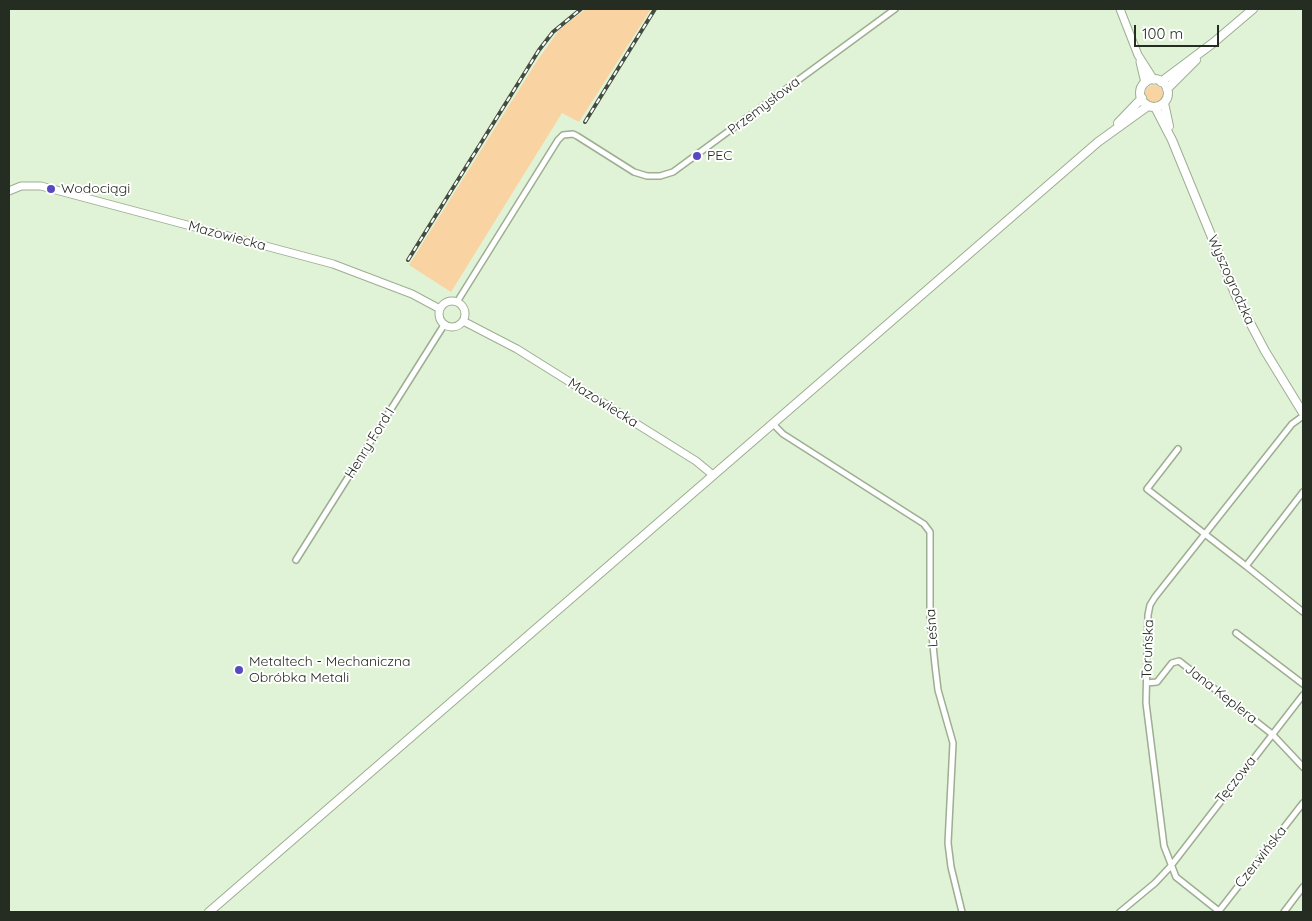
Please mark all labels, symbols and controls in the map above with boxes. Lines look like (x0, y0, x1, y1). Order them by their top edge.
scale bar (1137, 15, 1222, 47)
text: 100 m (1142, 24, 1183, 43)
street label: Przemysłowa (725, 73, 803, 139)
place label: PEC (707, 148, 732, 164)
marker: PEC (691, 150, 703, 162)
place label: Wodociągi (61, 181, 130, 197)
marker: Wodociągi (45, 183, 57, 195)
street label: Mazowiecka (186, 218, 268, 254)
street label: Wyszogrodzka (1204, 233, 1258, 327)
street label: Mazowiecka (565, 375, 641, 431)
street label: Henry Ford I (342, 404, 398, 482)
street label: Leśna (922, 608, 942, 648)
street label: Toruńska (1139, 619, 1157, 679)
place label: Metaltech - Mechaniczna Obróbka Metali (249, 654, 411, 686)
street label: Jana Keplera (1181, 661, 1261, 727)
marker: Metaltech - Mechaniczna Obróbka Metali (233, 664, 245, 676)
street label: Tęczowa (1212, 753, 1260, 807)
street label: Czerwińska (1232, 823, 1290, 891)

